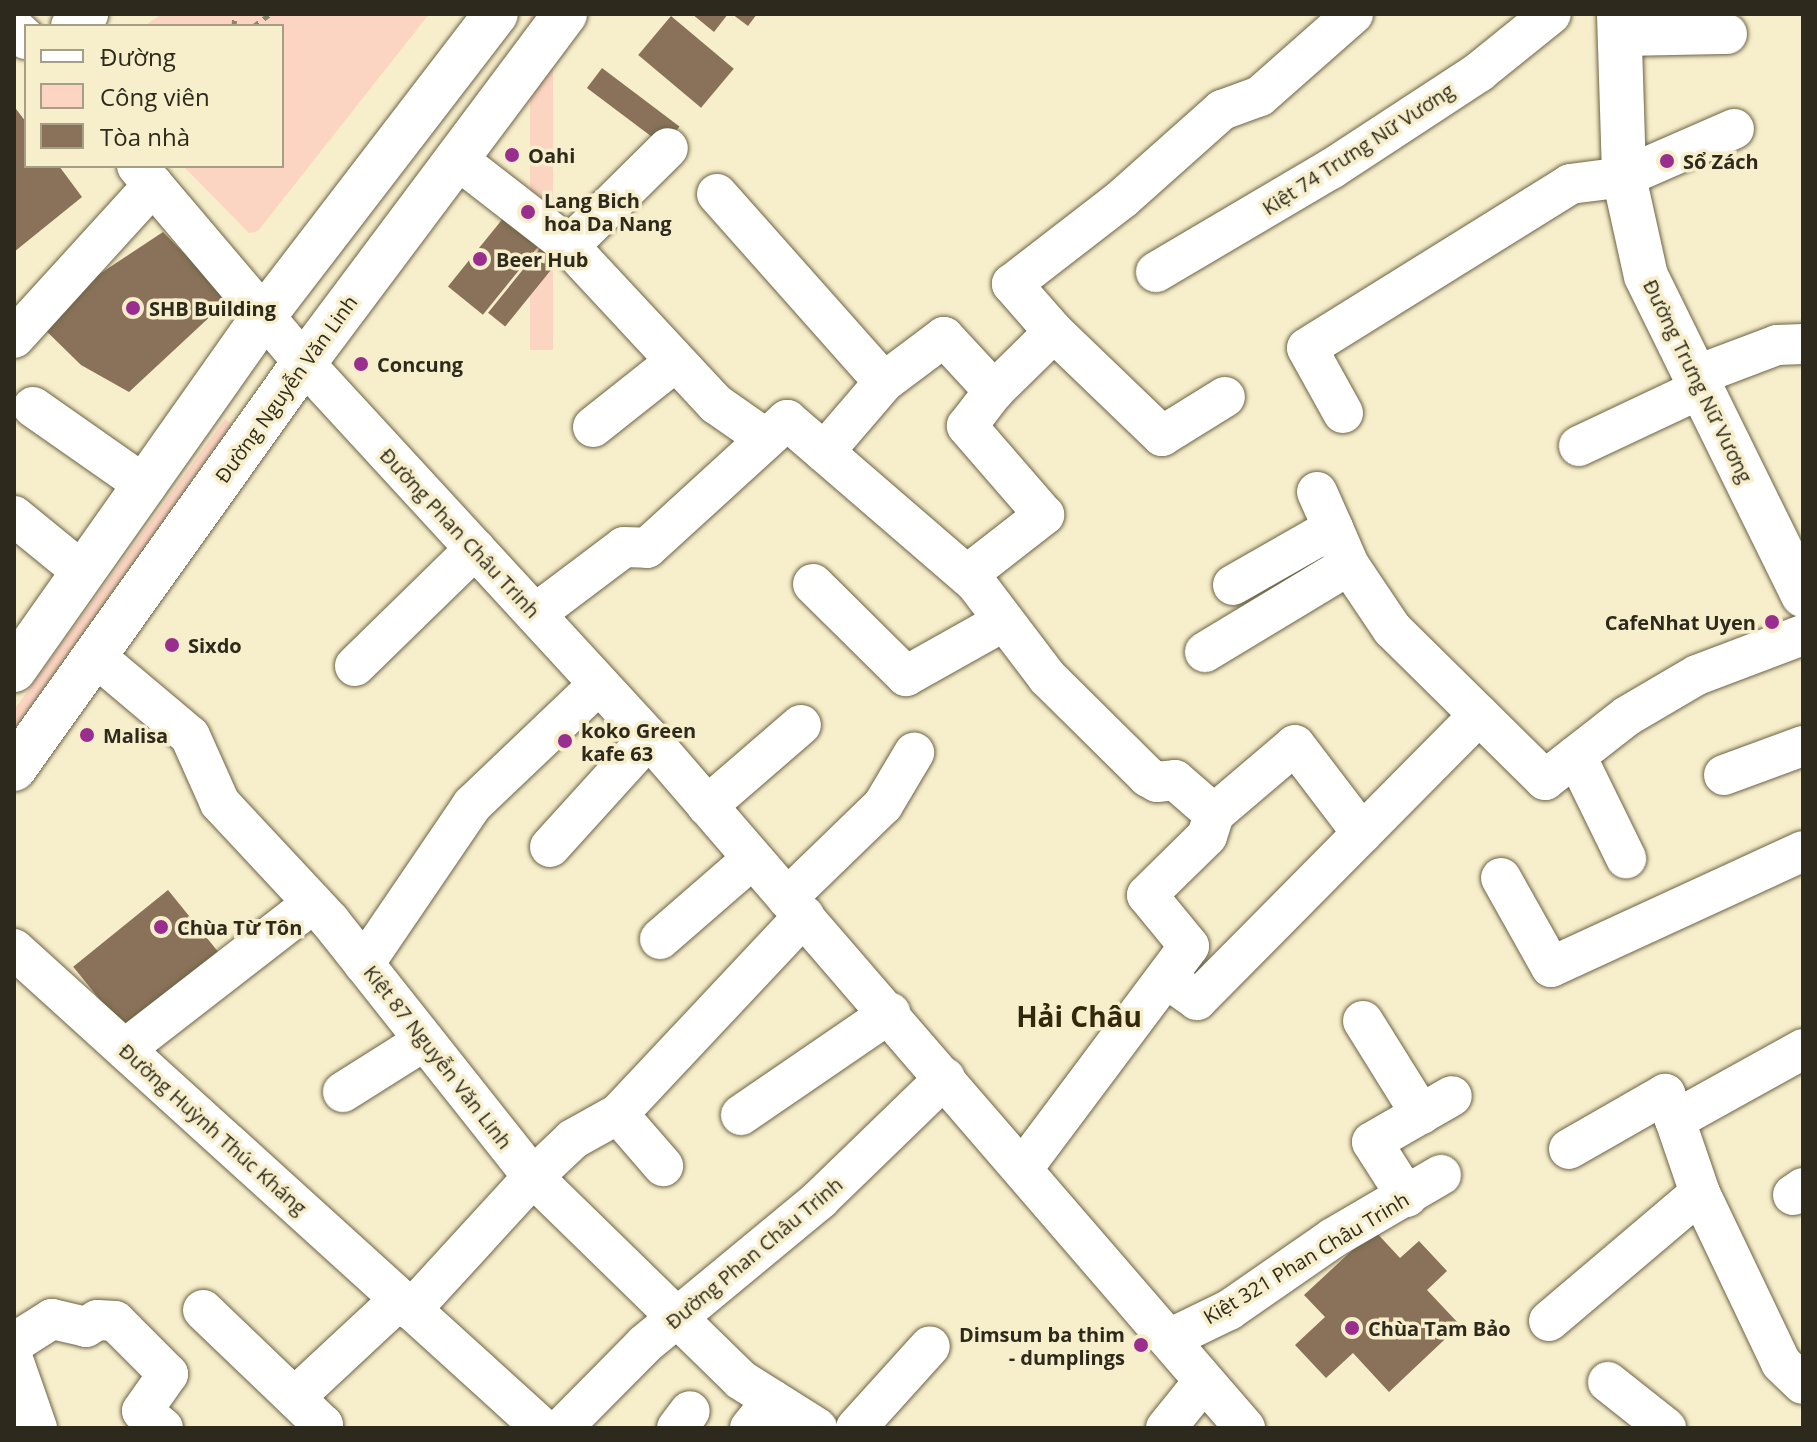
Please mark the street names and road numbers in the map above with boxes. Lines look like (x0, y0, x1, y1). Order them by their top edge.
street label: Kiệt 74 Trưng Nữ Vương (1258, 78, 1458, 220)
street label: Đường Trưng Nữ Vương (1638, 275, 1758, 487)
street label: Đường Nguyễn Văn Linh (210, 291, 362, 487)
street label: Đường Phan Châu Trinh (375, 443, 545, 623)
street label: Kiệt 87 Nguyễn Văn Linh (359, 960, 517, 1154)
street label: Đường Huỳnh Thúc Kháng (114, 1038, 312, 1220)
street label: Đường Phan Châu Trinh (661, 1172, 847, 1334)
street label: Kiệt 321 Phan Châu Trinh (1199, 1187, 1413, 1329)

